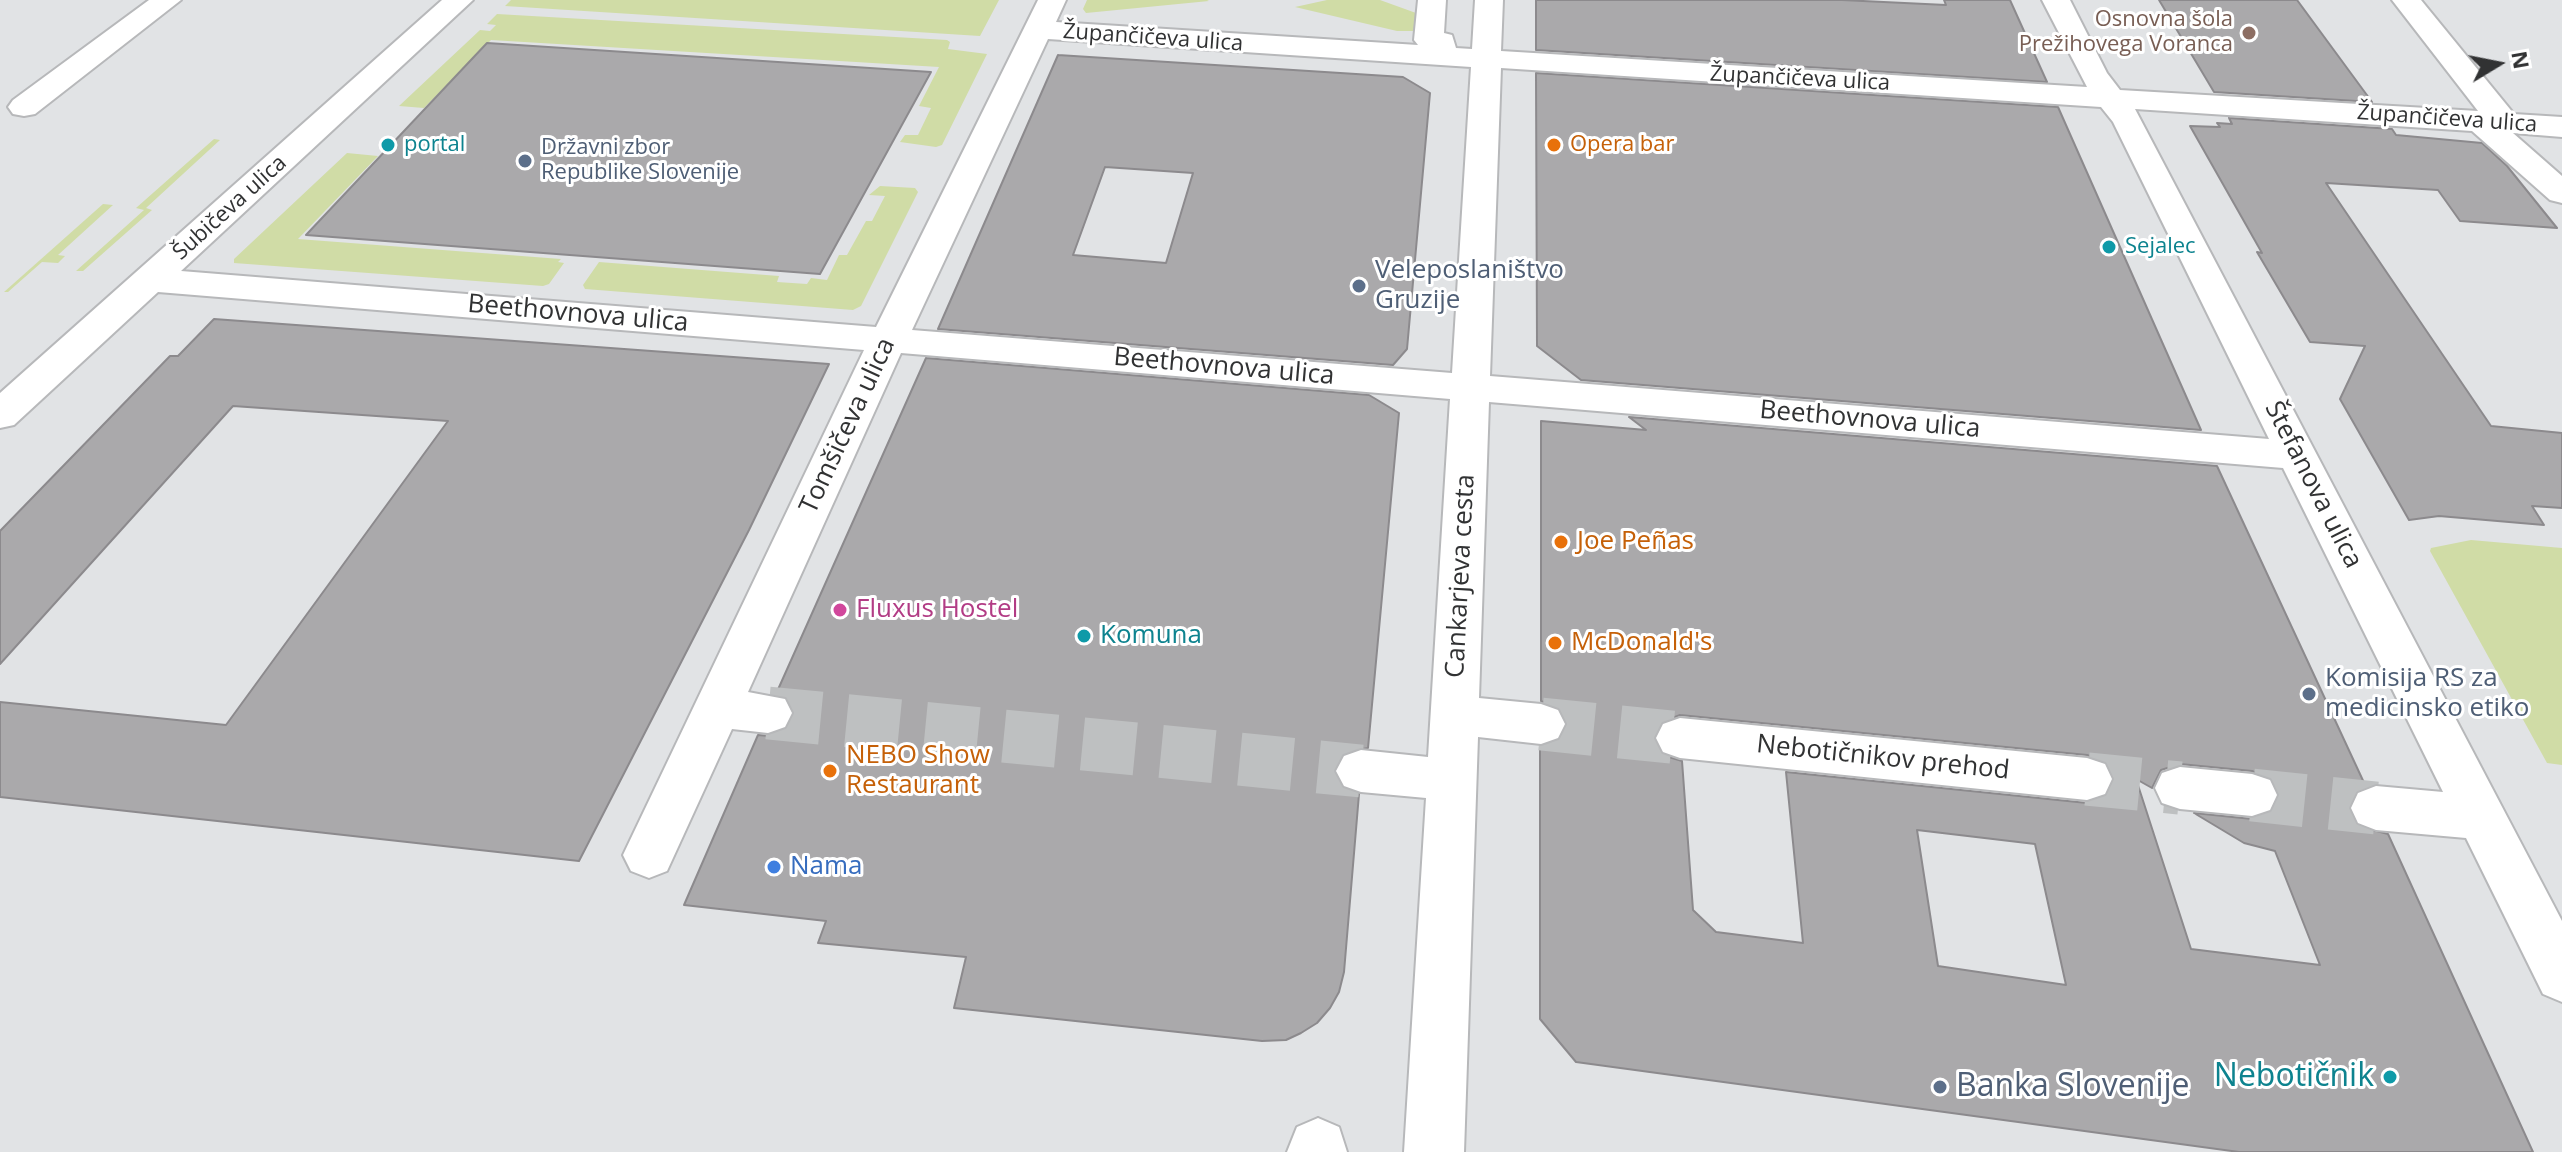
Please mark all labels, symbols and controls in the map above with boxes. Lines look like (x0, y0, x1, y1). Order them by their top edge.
place label: Osnovna šola Prežihovega Voranca (2019, 7, 2233, 58)
street label: Župančičeva ulica (1062, 19, 1244, 57)
marker: Osnovna šola Prežihovega Voranca (2240, 24, 2258, 42)
north arrow (2458, 24, 2538, 104)
text: N (2505, 48, 2538, 71)
street label: Župančičeva ulica (1709, 61, 1891, 97)
street label: Župančičeva ulica (2356, 100, 2538, 138)
place label: portal (404, 132, 465, 158)
place label: Opera bar (1570, 132, 1675, 158)
place label: Državni zbor Republike Slovenije (541, 135, 739, 186)
marker: portal (379, 136, 397, 154)
marker: Opera bar (1545, 136, 1563, 154)
street label: Šubičeva ulica (168, 150, 292, 266)
marker: Državni zbor Republike Slovenije (516, 152, 534, 170)
place label: Sejalec (2125, 234, 2196, 260)
marker: Sejalec (2100, 238, 2118, 256)
place label: Veleposlaništvo Gruzije (1375, 255, 1564, 316)
marker: Veleposlaništvo Gruzije (1350, 277, 1368, 295)
street label: Beethovnova ulica (466, 289, 690, 339)
street label: Tomšičeva ulica (794, 333, 902, 519)
street label: Beethovnova ulica (1112, 342, 1336, 392)
street label: Beethovnova ulica (1758, 395, 1982, 445)
street label: Štefanova ulica (2258, 396, 2368, 574)
street label: Cankarjeva cesta (1440, 473, 1482, 679)
place label: Joe Peñas (1577, 526, 1694, 558)
marker: Joe Peñas (1552, 533, 1570, 551)
place label: Fluxus Hostel (856, 594, 1018, 626)
marker: Fluxus Hostel (831, 601, 849, 619)
place label: Komuna (1100, 620, 1202, 652)
marker: Komuna (1075, 627, 1093, 645)
place label: McDonald's (1571, 627, 1712, 659)
marker: McDonald's (1546, 634, 1564, 652)
place label: Komisija RS za medicinsko etiko (2325, 663, 2529, 724)
marker: Komisija RS za medicinsko etiko (2300, 685, 2318, 703)
street label: Nebotičnikov prehod (1755, 729, 2011, 787)
place label: NEBO Show Restaurant (846, 740, 990, 802)
marker: NEBO Show Restaurant (821, 762, 839, 780)
place label: Nama (790, 851, 863, 883)
marker: Nama (765, 858, 783, 876)
place label: Nebotičnik (2214, 1058, 2374, 1096)
place label: Banka Slovenije (1956, 1068, 2190, 1106)
marker: Nebotičnik (2381, 1068, 2399, 1086)
marker: Banka Slovenije (1931, 1078, 1949, 1096)

